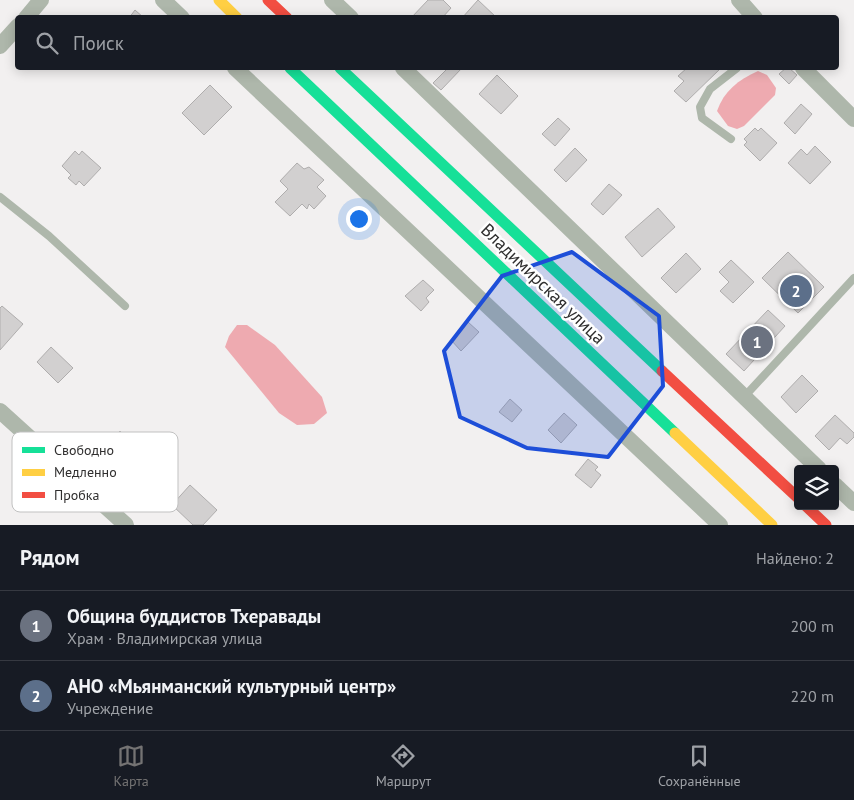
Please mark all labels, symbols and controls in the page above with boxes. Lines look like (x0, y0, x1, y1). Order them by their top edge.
search box (15, 15, 839, 70)
icon: search (33, 29, 61, 57)
text: Поиск (73, 31, 124, 55)
your location (346, 206, 372, 232)
street label: Владимирская улица (476, 218, 610, 349)
pin: 2 (780, 272, 812, 310)
pin: 1 (741, 323, 773, 361)
legend (12, 432, 178, 512)
text: Свободно (54, 441, 114, 459)
text: Медленно (54, 463, 117, 481)
map controls (794, 465, 839, 510)
button: layers (794, 465, 839, 510)
text: Пробка (54, 486, 99, 504)
text: Рядом (20, 544, 79, 571)
text: Найдено: 2 (756, 548, 834, 568)
text: Община буддистов Тхеравады (67, 604, 321, 628)
text: 1 (31, 616, 41, 636)
text: 200 m (791, 616, 834, 636)
text: Храм · Владимирская улица (67, 628, 262, 648)
text: АНО «Мьянманский культурный центр» (67, 674, 396, 698)
text: 2 (31, 686, 41, 706)
text: 220 m (791, 686, 834, 706)
text: Учреждение (67, 698, 153, 718)
tab: Карта (113, 742, 149, 790)
tab: Маршрут (376, 742, 431, 790)
tab: Сохранённые (658, 742, 741, 790)

